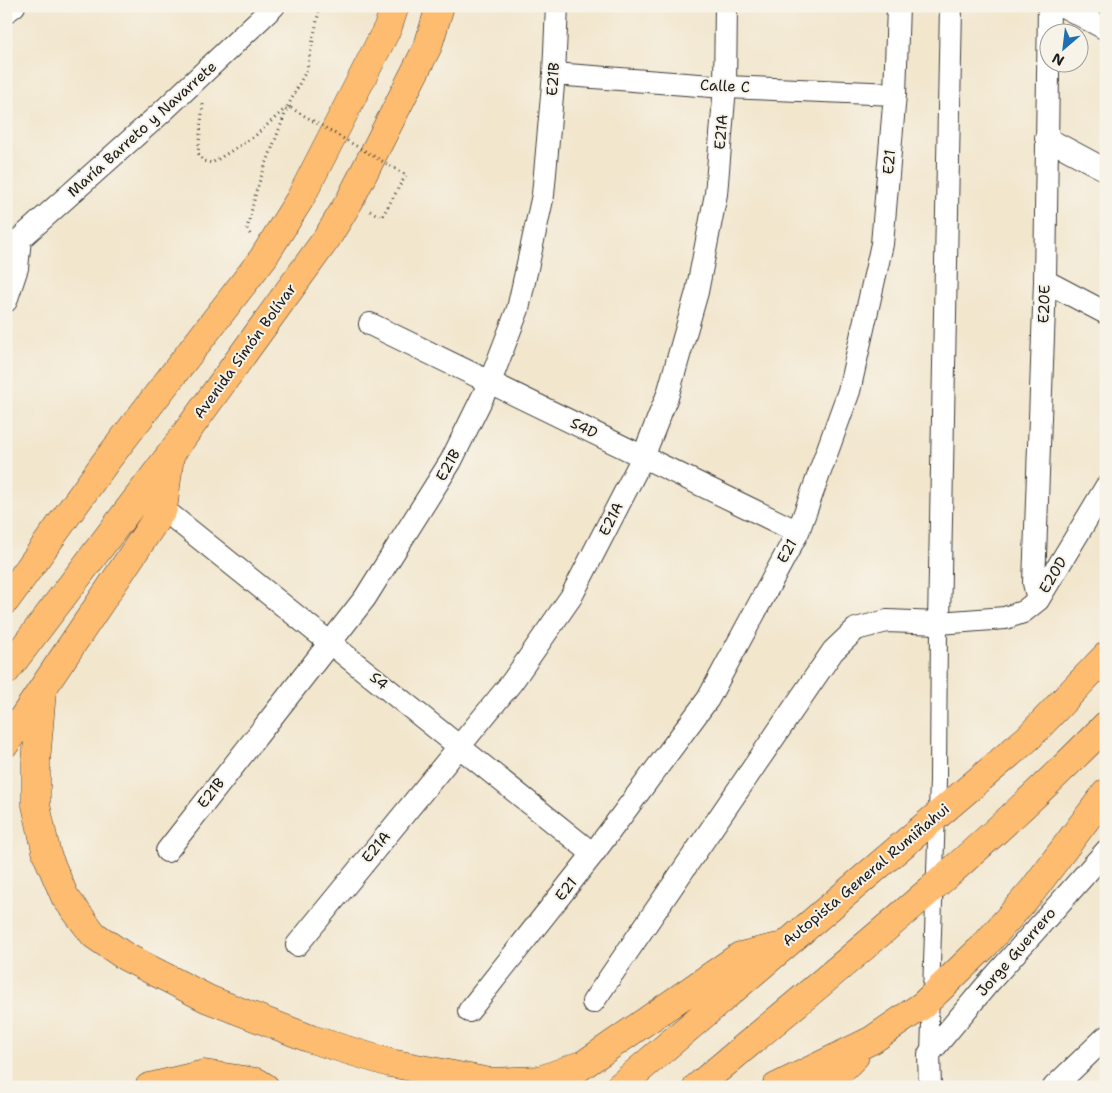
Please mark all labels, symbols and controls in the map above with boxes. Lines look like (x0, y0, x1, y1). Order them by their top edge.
north arrow (1040, 22, 1090, 72)
text: N (1049, 49, 1067, 70)
street label: María Barreto y Navarrete (63, 57, 221, 201)
street label: E21B (542, 61, 564, 96)
street label: Calle C (700, 75, 750, 97)
street label: E21A (709, 113, 733, 150)
street label: E21 (878, 149, 900, 175)
street label: Avenida Simón Bolívar (189, 279, 301, 423)
street label: E20E (1033, 284, 1055, 324)
street label: S4D (567, 413, 601, 443)
street label: E21B (431, 445, 465, 485)
street label: E21A (594, 499, 628, 539)
street label: E21 (772, 535, 802, 567)
street label: E20D (1034, 553, 1072, 597)
street label: S4 (366, 667, 392, 695)
street label: E21B (193, 773, 229, 812)
street label: Autopista General Rumiñahui (778, 799, 954, 951)
street label: E21A (357, 827, 395, 867)
street label: E21 (550, 873, 582, 905)
street label: Jorge Guerrero (972, 903, 1060, 1001)

